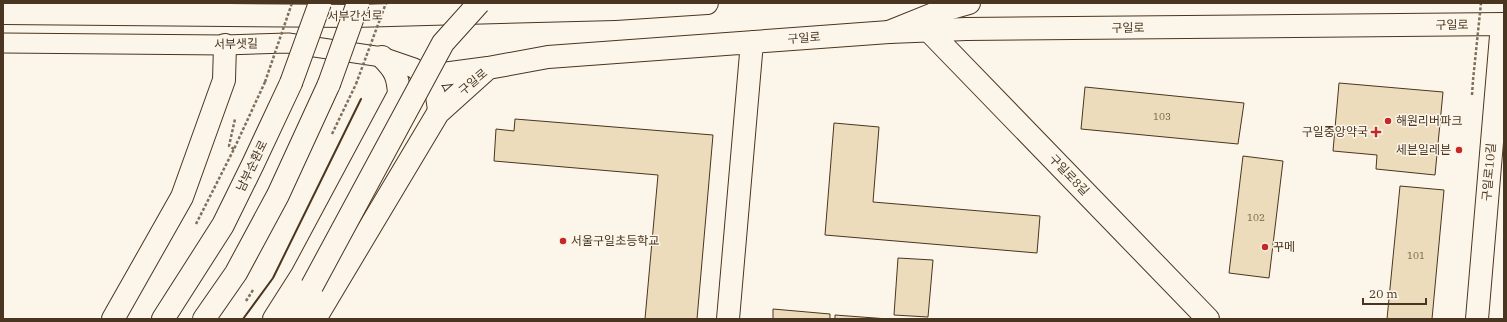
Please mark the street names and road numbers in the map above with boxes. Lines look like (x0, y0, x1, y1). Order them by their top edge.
street label: 서부간선로 (327, 8, 383, 23)
street label: 구일로 (1435, 17, 1469, 32)
street label: 구일로 (1111, 20, 1145, 35)
street label: 구일로 (787, 29, 821, 46)
street label: 서부샛길 (214, 36, 258, 51)
street label: 구일로 (455, 65, 490, 98)
street label: 남부순환로 (233, 138, 270, 194)
street label: 구일로10길 (1478, 142, 1499, 202)
street label: 구일로8길 (1046, 151, 1093, 198)

